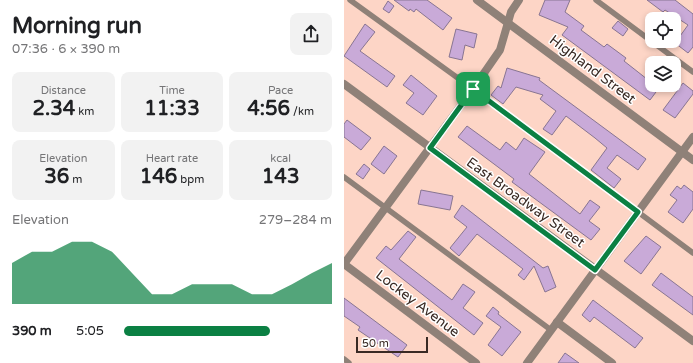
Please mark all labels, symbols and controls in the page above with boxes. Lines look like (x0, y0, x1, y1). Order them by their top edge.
map controls (645, 12, 681, 92)
button: locate (645, 12, 681, 48)
text: Morning run (12, 13, 142, 39)
button: share (290, 13, 332, 55)
street label: Highland Street (546, 31, 640, 108)
text: 07:36 · 6 × 390 m (12, 41, 120, 57)
button: layers (645, 56, 681, 92)
pin (456, 72, 490, 106)
icon: arrive (462, 78, 484, 100)
text: Distance (41, 84, 86, 97)
text: Time (159, 84, 185, 97)
text: Pace (268, 84, 293, 97)
text: 2.34 (32, 97, 75, 121)
text: 11:33 (144, 97, 200, 121)
text: 4:56 (247, 97, 290, 121)
text: km (75, 105, 94, 118)
text: /km (290, 105, 314, 118)
text: Elevation (39, 152, 87, 165)
text: Heart rate (146, 152, 198, 165)
text: kcal (270, 152, 291, 165)
street label: East Broadway Street (463, 154, 589, 251)
text: 36 (44, 165, 69, 189)
text: 146 (140, 165, 177, 189)
text: 143 (262, 165, 300, 189)
text: m (69, 173, 82, 186)
text: bpm (177, 173, 204, 186)
text: Elevation (12, 212, 69, 228)
text: 279–284 m (259, 212, 332, 228)
street label: Lockey Avenue (372, 266, 463, 341)
text: 390 m (12, 323, 52, 339)
text: 5:05 (76, 323, 104, 339)
scale bar (356, 335, 428, 354)
text: 50 m (362, 337, 389, 350)

